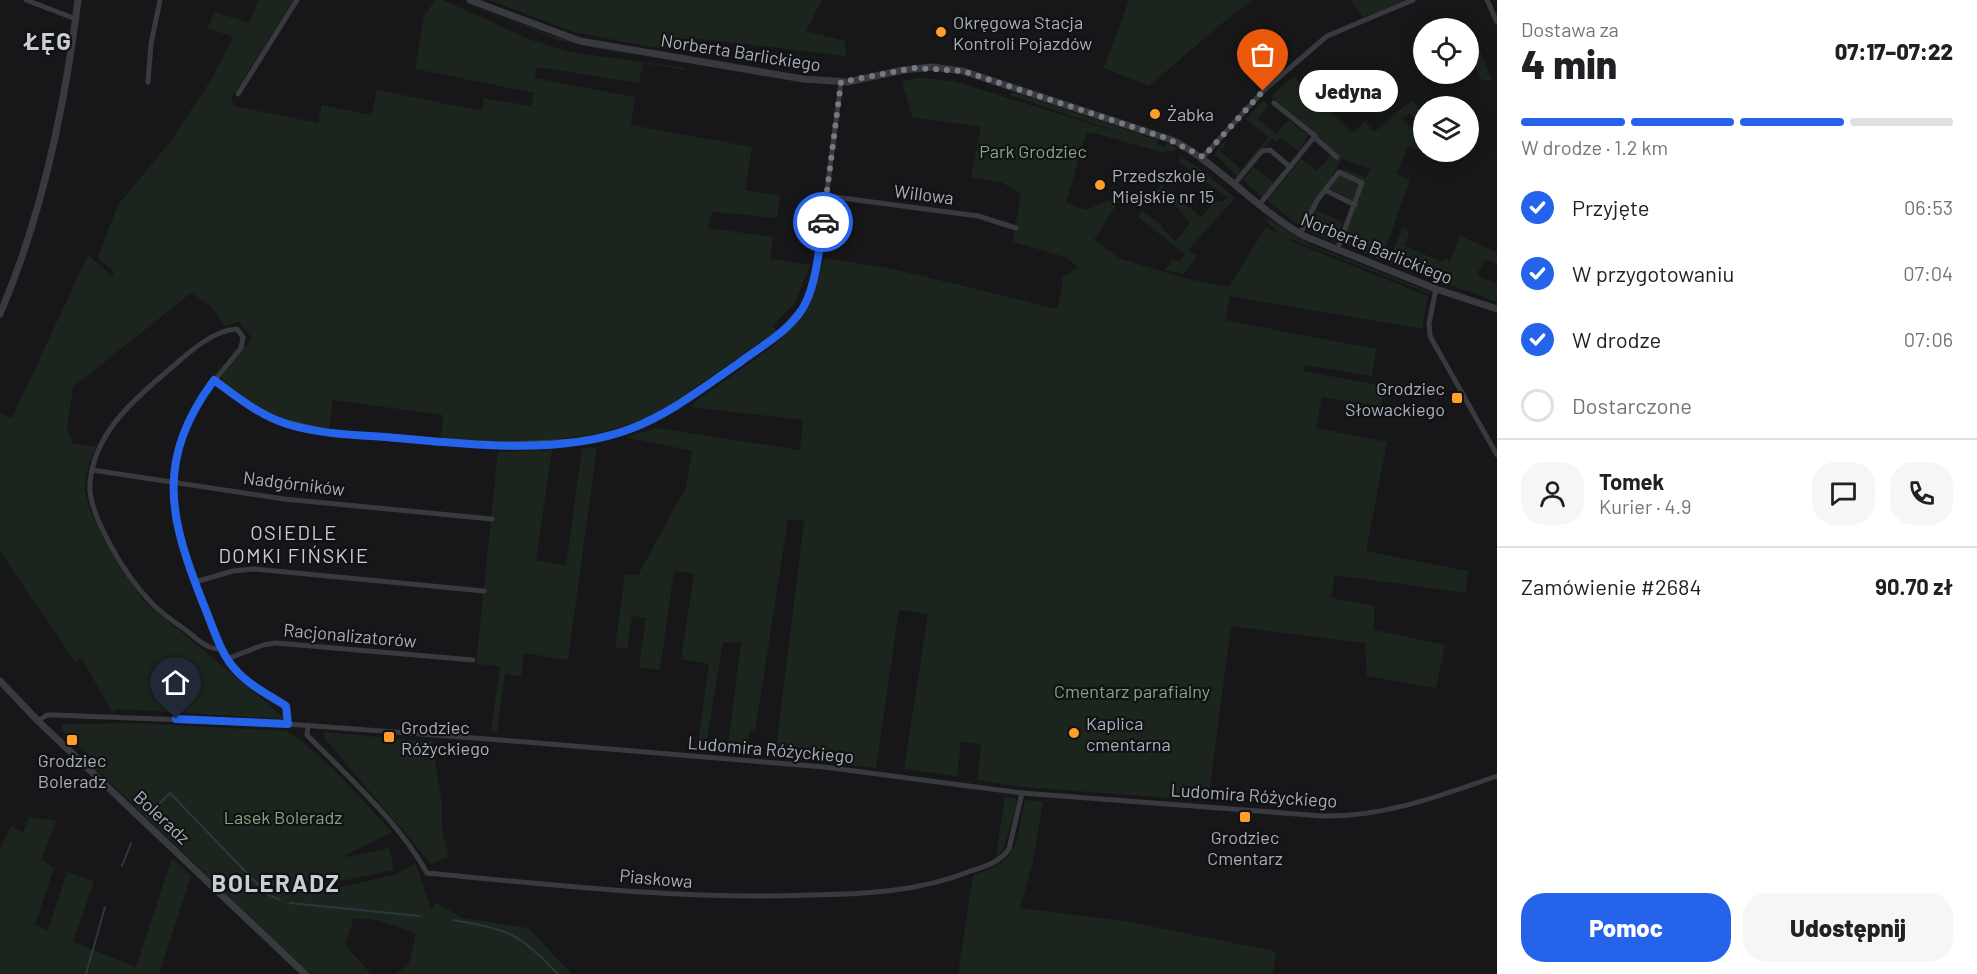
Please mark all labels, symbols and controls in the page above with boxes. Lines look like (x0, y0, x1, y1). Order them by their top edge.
place label: Okręgowa Stacja Kontroli Pojazdów (953, 11, 1092, 54)
text: Dostawa za (1521, 17, 1619, 41)
map controls (1413, 18, 1479, 162)
button: locate (1413, 18, 1479, 84)
marker: Okręgowa Stacja Kontroli Pojazdów (934, 25, 948, 39)
district label: ŁĘG (23, 26, 72, 55)
street label: Norberta Barlickiego (659, 28, 823, 76)
pin (1237, 29, 1288, 91)
icon: bag (1246, 38, 1279, 71)
text: 07:17–07:22 (1835, 38, 1953, 64)
text: 4 min (1521, 40, 1617, 87)
callout: Jedyna (1299, 70, 1398, 112)
text: Jedyna (1315, 79, 1382, 103)
button: layers (1413, 96, 1479, 162)
place label: Żabka (1167, 103, 1214, 125)
marker: Żabka (1148, 107, 1162, 121)
text: W drodze · 1.2 km (1521, 135, 1668, 159)
park label: Park Grodziec (979, 140, 1087, 162)
place label: Przedszkole Miejskie nr 15 (1112, 164, 1214, 207)
marker: Przedszkole Miejskie nr 15 (1093, 178, 1107, 192)
street label: Willowa (893, 179, 955, 209)
icon: check (1521, 191, 1554, 224)
courier (793, 192, 853, 252)
text: Przyjęte (1572, 194, 1649, 220)
text: 06:53 (1904, 195, 1953, 219)
icon: car (807, 206, 840, 239)
street label: Norberta Barlickiego (1298, 208, 1456, 288)
icon: check (1521, 257, 1554, 290)
text: W przygotowaniu (1572, 260, 1734, 286)
text: 07:04 (1903, 261, 1953, 285)
icon: check (1521, 323, 1554, 356)
text: W drodze (1572, 326, 1661, 352)
text: 07:06 (1904, 327, 1953, 351)
place label: Grodziec Słowackiego (1345, 377, 1445, 420)
marker: Grodziec Słowackiego (1450, 391, 1464, 405)
text: Dostarczone (1572, 392, 1692, 418)
button: person (1521, 462, 1584, 525)
button: chat (1812, 462, 1875, 525)
button: phone (1890, 462, 1953, 525)
street label: Nadgórników (242, 466, 346, 500)
text: Tomek (1599, 468, 1664, 494)
text: Kurier · 4.9 (1599, 494, 1691, 518)
district label: OSIEDLE DOMKI FIŃSKIE (218, 520, 370, 567)
text: Zamówienie #2684 (1521, 573, 1702, 599)
text: 90.70 zł (1875, 573, 1953, 599)
street label: Racjonalizatorów (283, 618, 417, 652)
pin (150, 657, 201, 719)
icon: home (159, 666, 192, 699)
park label: Cmentarz parafialny (1054, 680, 1210, 702)
place label: Kaplica cmentarna (1086, 712, 1171, 755)
place label: Grodziec Różyckiego (401, 716, 490, 759)
marker: Kaplica cmentarna (1067, 726, 1081, 740)
marker: Grodziec Różyckiego (382, 730, 396, 744)
street label: Ludomira Różyckiego (687, 731, 855, 767)
marker: Grodziec Boleradz (65, 733, 79, 747)
place label: Grodziec Boleradz (38, 749, 106, 792)
street label: Ludomira Różyckiego (1170, 778, 1338, 812)
street label: Boleradz (129, 786, 195, 848)
park label: Lasek Boleradz (224, 806, 342, 828)
marker: Grodziec Cmentarz (1238, 810, 1252, 824)
place label: Grodziec Cmentarz (1207, 826, 1283, 869)
street label: Piaskowa (619, 864, 693, 892)
district label: BOLERADZ (212, 868, 340, 897)
button: Pomoc (1521, 893, 1731, 962)
button: Udostępnij (1743, 893, 1953, 962)

